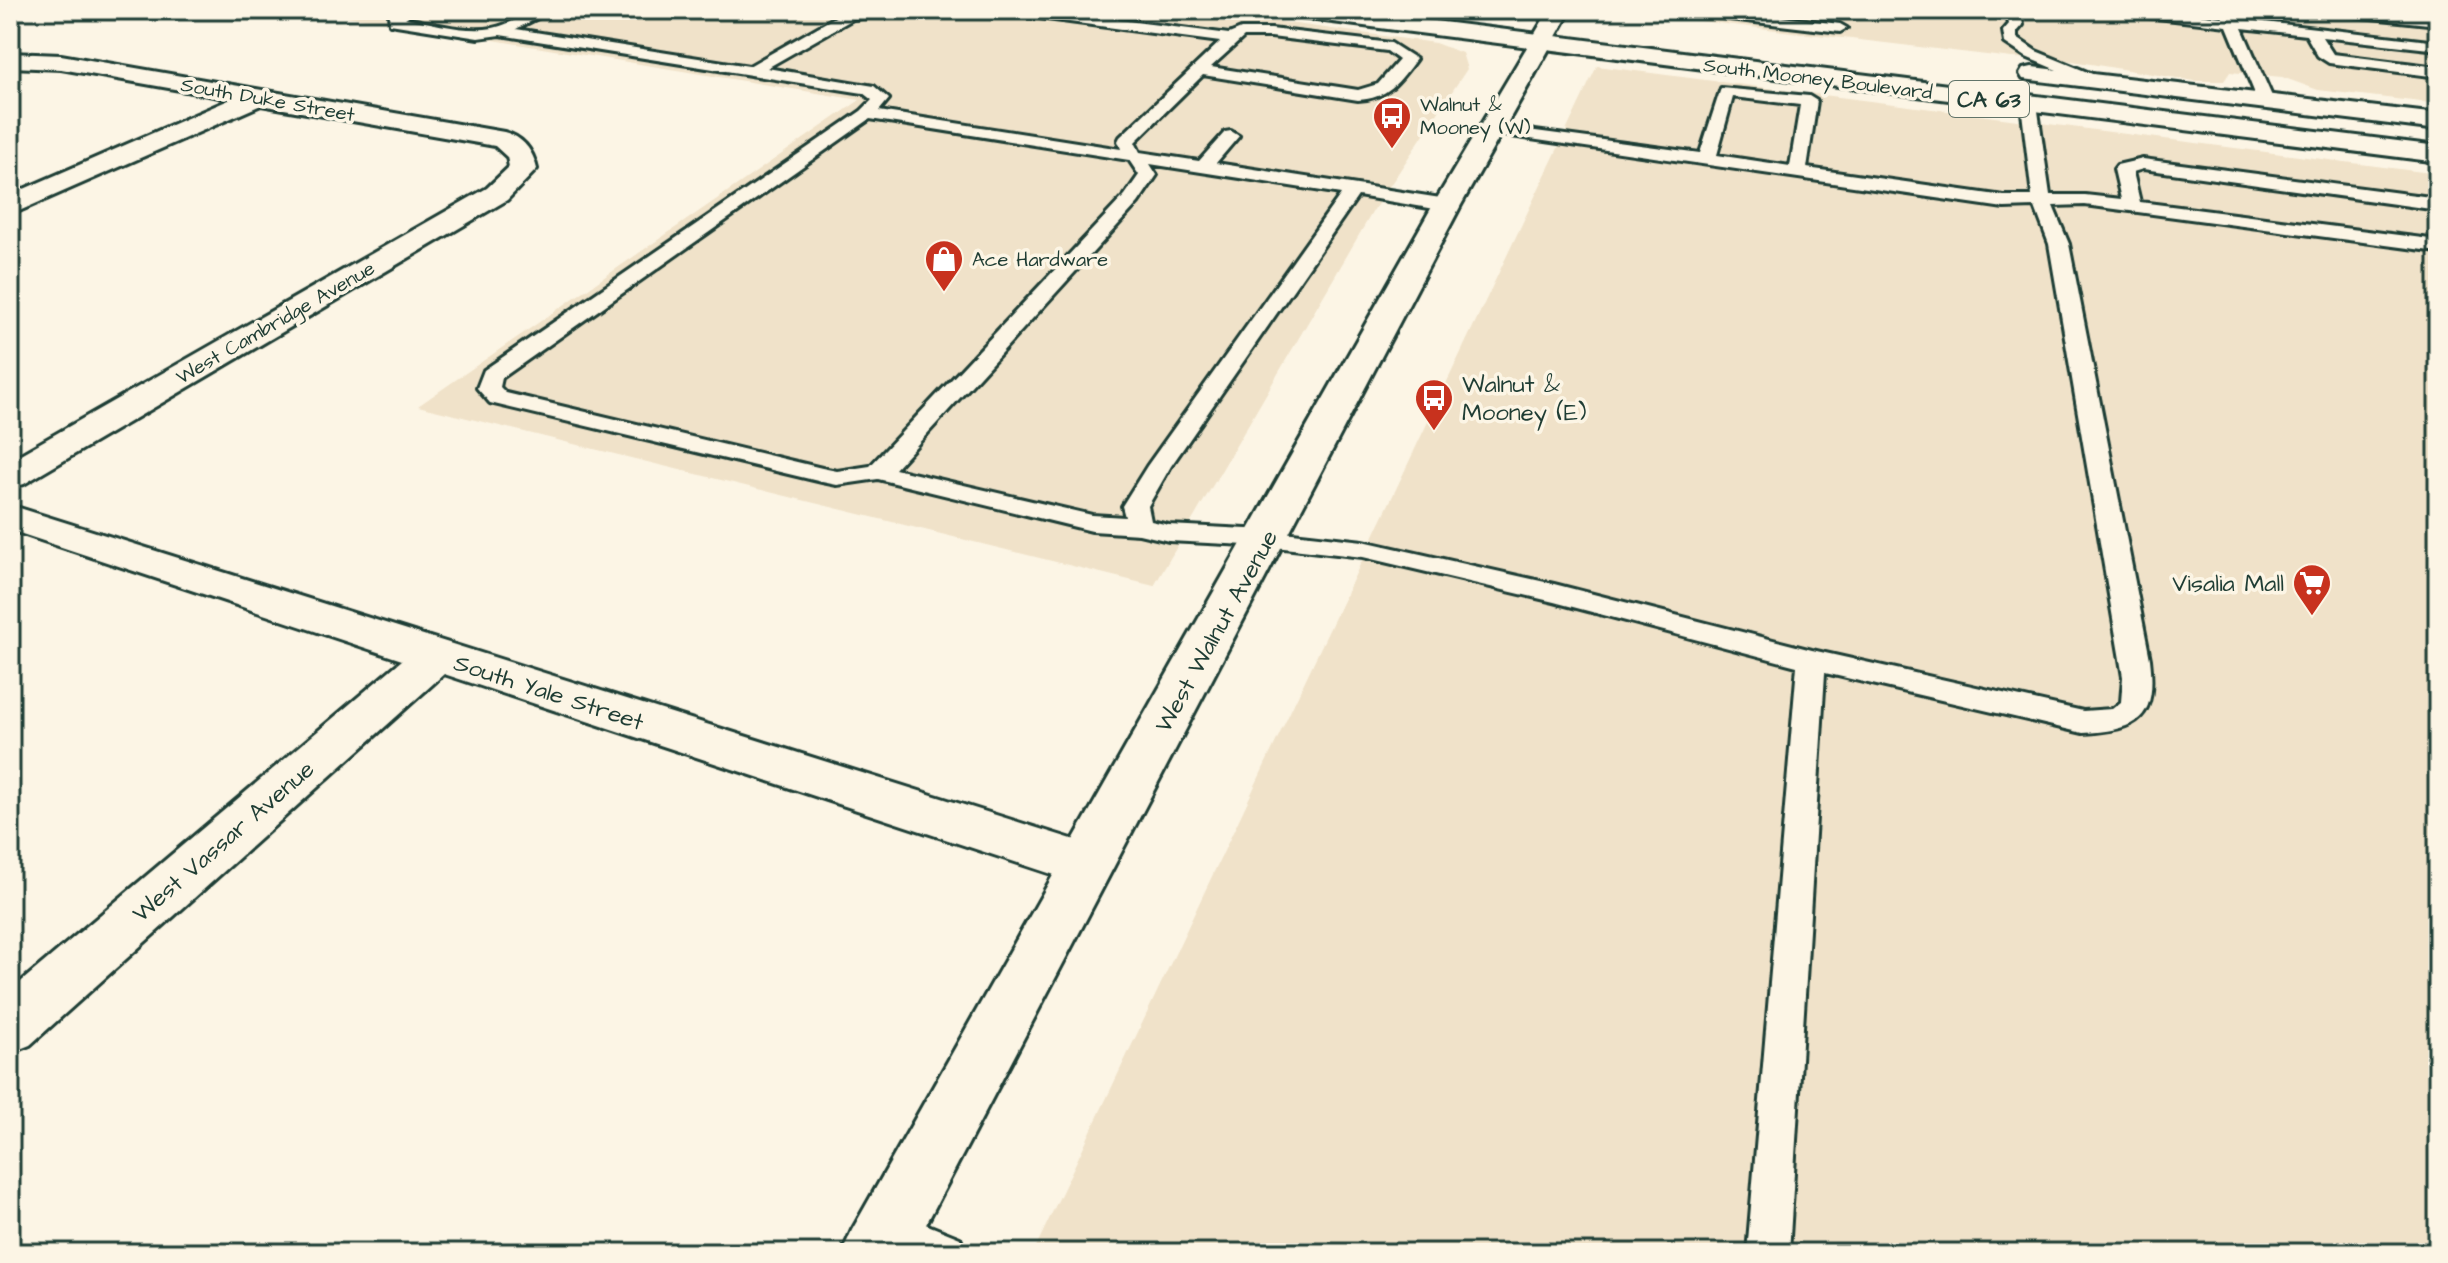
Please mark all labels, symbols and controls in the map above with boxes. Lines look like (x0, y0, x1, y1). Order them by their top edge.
street label: South Mooney Boulevard (1702, 51, 1934, 108)
street label: South Duke Street (179, 71, 357, 129)
road number: CA 63 (1949, 81, 2029, 117)
place label: Walnut & Mooney (W) (1420, 91, 1531, 143)
bus stop icon: Walnut & Mooney (W) (1371, 95, 1413, 150)
shop icon: Ace Hardware (923, 238, 965, 293)
place label: Ace Hardware (972, 246, 1108, 274)
street label: West Cambridge Avenue (171, 254, 381, 392)
place label: Walnut & Mooney (E) (1462, 368, 1586, 431)
bus stop icon: Walnut & Mooney (E) (1413, 377, 1455, 432)
street label: West Walnut Avenue (1147, 524, 1287, 739)
supermarket icon: Visalia Mall (2291, 562, 2333, 617)
place label: Visalia Mall (2172, 567, 2284, 601)
street label: South Yale Street (449, 646, 648, 740)
street label: West Vassar Avenue (125, 753, 322, 930)

